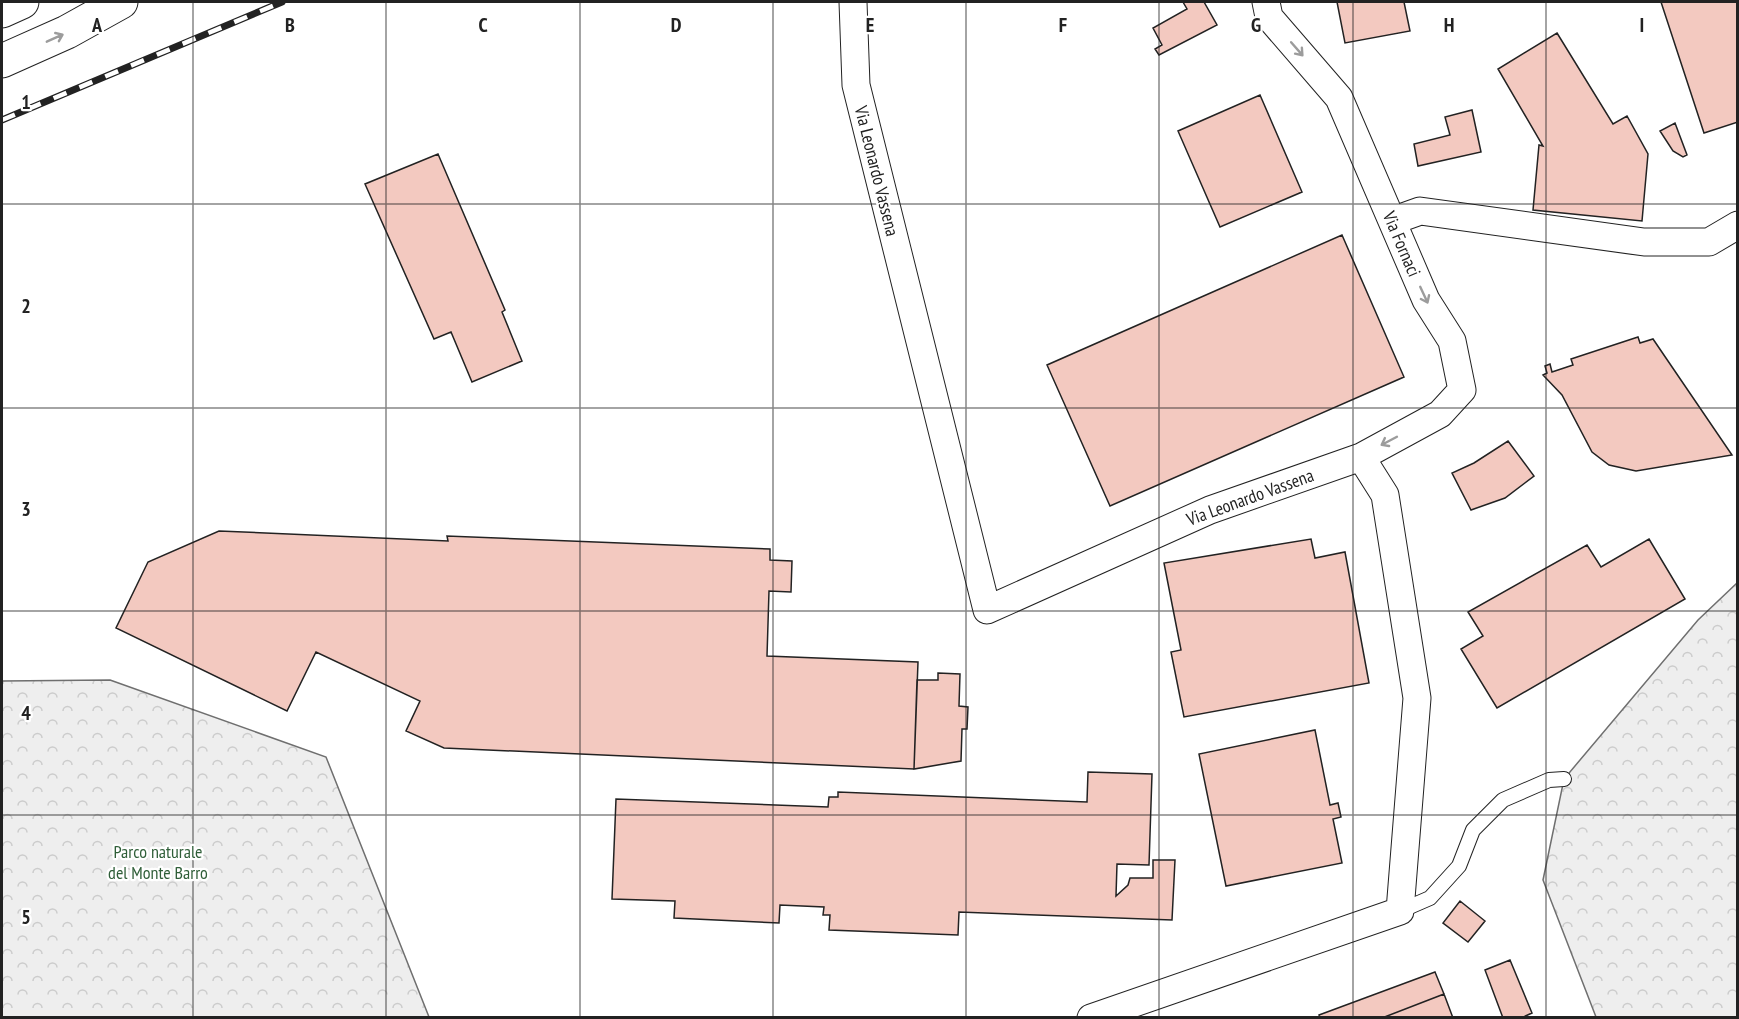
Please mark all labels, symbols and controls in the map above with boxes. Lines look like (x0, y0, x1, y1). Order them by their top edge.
text: A (91, 12, 103, 38)
text: B (285, 12, 295, 38)
text: C (478, 12, 488, 38)
text: D (671, 12, 682, 38)
text: E (866, 12, 874, 38)
text: F (1059, 12, 1067, 38)
text: G (1251, 12, 1261, 38)
text: H (1444, 12, 1454, 38)
text: I (1640, 12, 1644, 38)
one-way arrow (46, 31, 64, 42)
one-way arrow (1290, 41, 1304, 56)
text: 1 (21, 89, 31, 115)
street label: Via Leonardo Vassena (849, 102, 904, 239)
street label: Via Fornaci (1378, 207, 1426, 280)
one-way arrow (1419, 285, 1431, 303)
text: 2 (21, 293, 31, 319)
one-way arrow (1380, 436, 1398, 447)
street label: Via Leonardo Vassena (1182, 463, 1317, 531)
text: 3 (21, 496, 31, 522)
text: 4 (21, 700, 31, 726)
park label: Parco naturale del Monte Barro (108, 840, 208, 884)
text: 5 (21, 904, 31, 930)

